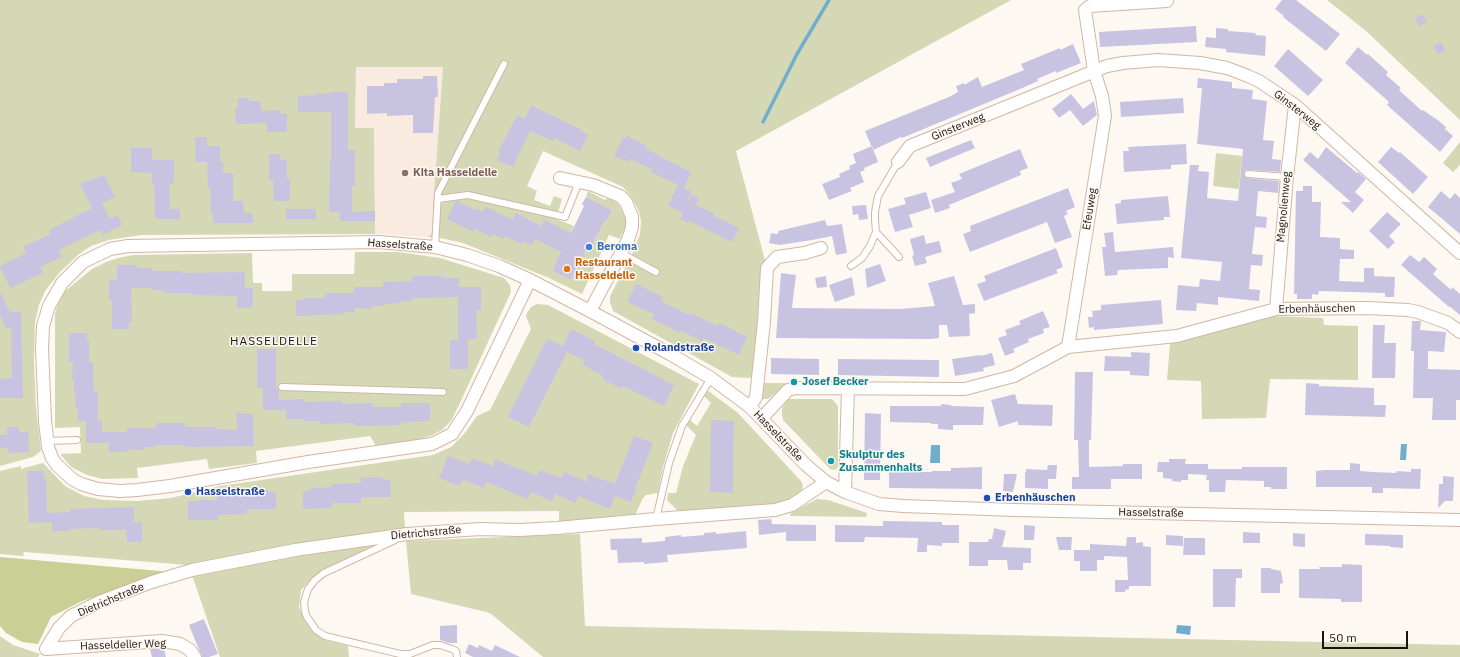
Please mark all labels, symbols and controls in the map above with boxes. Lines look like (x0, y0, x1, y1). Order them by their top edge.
street label: Ginsterweg (1271, 88, 1323, 132)
street label: Ginsterweg (930, 110, 986, 144)
place label: Kita Hasseldelle (413, 166, 497, 180)
marker: Kita Hasseldelle (400, 168, 410, 178)
street label: Magnolienweg (1274, 171, 1294, 243)
street label: Efeuweg (1080, 187, 1100, 231)
street label: Hasselstraße (367, 236, 433, 254)
place label: Beroma (597, 240, 637, 254)
marker: Beroma (584, 242, 594, 252)
place label: Restaurant Hasseldelle (575, 256, 635, 282)
marker: Restaurant Hasseldelle (562, 264, 572, 274)
street label: Erbenhäuschen (1278, 302, 1356, 316)
district label: HASSELDELLE (230, 335, 318, 349)
place label: Rolandstraße (644, 341, 714, 355)
marker: Rolandstraße (631, 343, 641, 353)
place label: Josef Becker (802, 375, 869, 389)
marker: Josef Becker (789, 377, 799, 387)
street label: Hasselstraße (751, 408, 805, 464)
place label: Skulptur des Zusammenhalts (839, 448, 922, 474)
marker: Skulptur des Zusammenhalts (826, 456, 836, 466)
place label: Hasselstraße (196, 485, 265, 499)
marker: Hasselstraße (183, 487, 193, 497)
place label: Erbenhäuschen (995, 491, 1075, 505)
marker: Erbenhäuschen (982, 493, 992, 503)
street label: Hasselstraße (1118, 506, 1184, 520)
street label: Dietrichstraße (390, 523, 462, 543)
street label: Dietrichstraße (76, 580, 146, 620)
scale bar (1324, 623, 1410, 649)
text: 50 m (1329, 630, 1357, 645)
street label: Hasseldeller Weg (80, 637, 166, 653)

